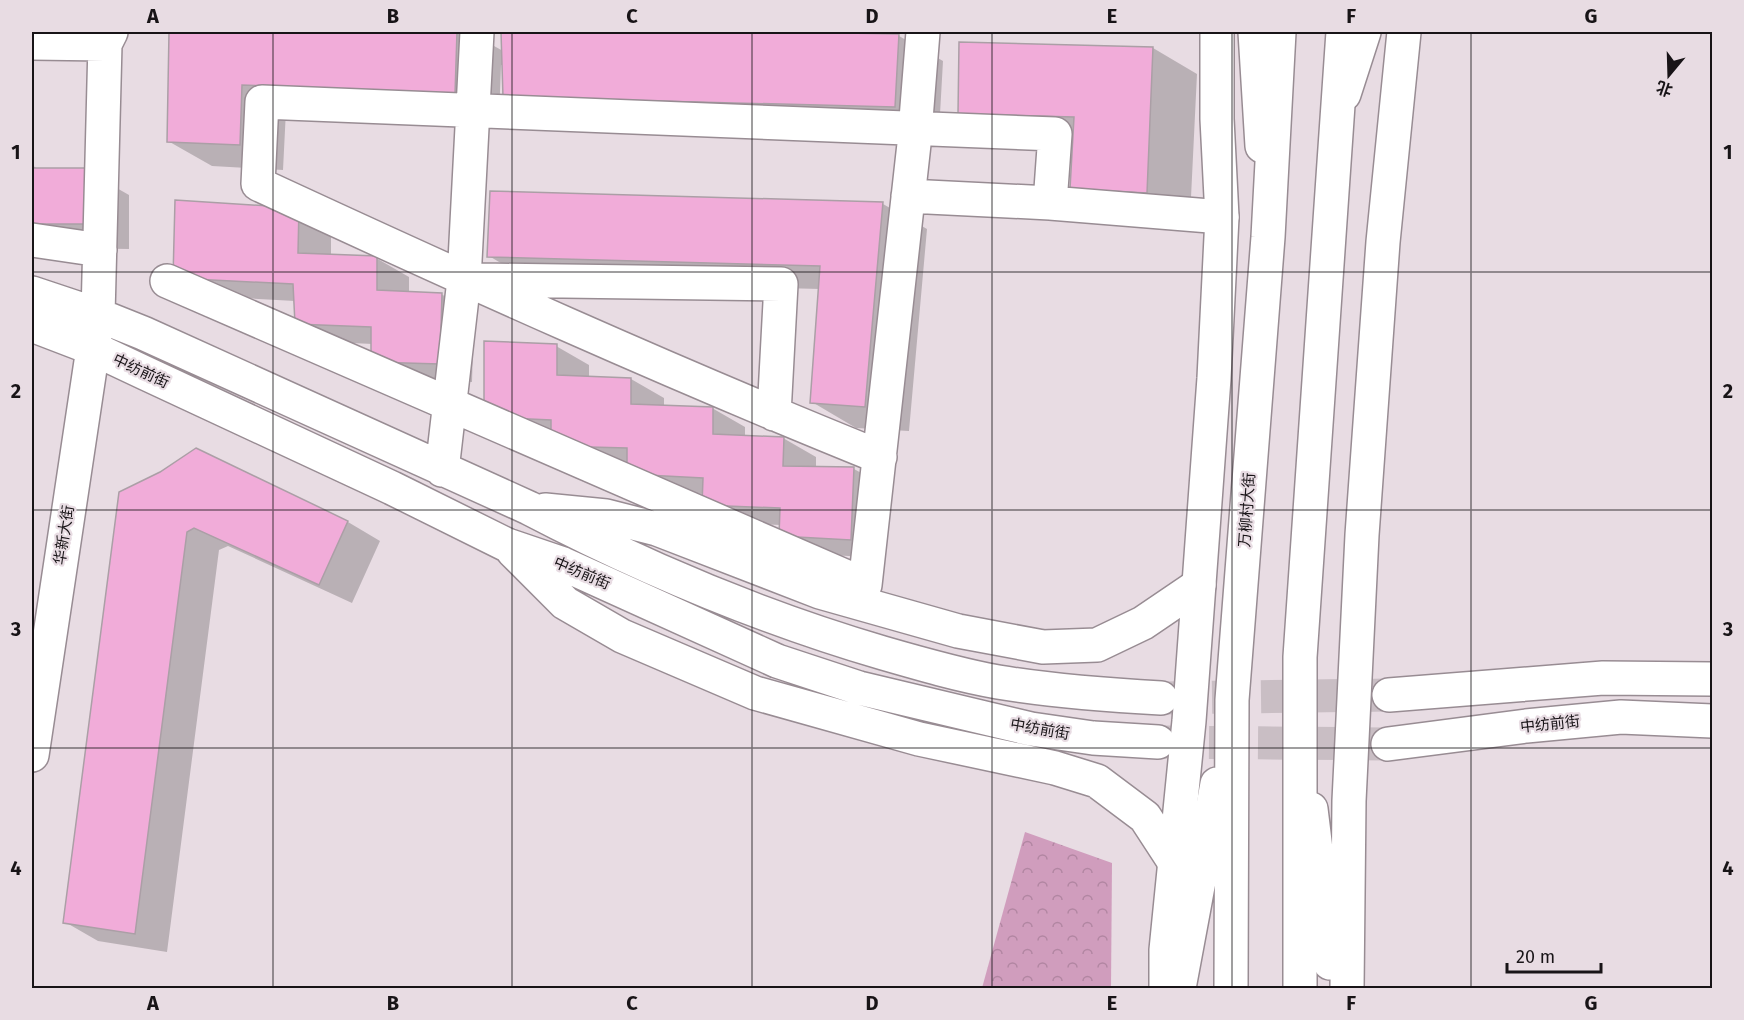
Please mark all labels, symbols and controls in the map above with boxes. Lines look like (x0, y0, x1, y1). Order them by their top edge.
text: A (146, 4, 160, 28)
text: B (387, 4, 399, 28)
text: C (626, 4, 638, 28)
text: D (865, 4, 879, 28)
text: E (1107, 4, 1117, 28)
text: F (1346, 4, 1356, 28)
text: G (1585, 4, 1597, 28)
north arrow (1639, 45, 1699, 105)
text: 北 (1654, 77, 1675, 100)
text: 1 (11, 140, 21, 164)
text: 1 (1723, 140, 1733, 164)
street label: 中纺前街 (110, 350, 172, 392)
text: 2 (11, 379, 21, 403)
text: 2 (1723, 379, 1733, 403)
street label: 万柳村大街 (1235, 472, 1259, 548)
street label: 华新大街 (50, 504, 78, 566)
street label: 中纺前街 (551, 553, 613, 593)
text: 3 (10, 617, 21, 641)
text: 3 (1722, 617, 1733, 641)
street label: 中纺前街 (1519, 712, 1581, 736)
street label: 中纺前街 (1009, 715, 1071, 743)
text: 4 (10, 856, 22, 880)
text: 4 (1722, 856, 1734, 880)
scale bar (1507, 936, 1602, 974)
text: 20 m (1516, 946, 1555, 968)
text: A (146, 991, 160, 1015)
text: B (387, 991, 399, 1015)
text: C (626, 991, 638, 1015)
text: D (865, 991, 879, 1015)
text: E (1107, 991, 1117, 1015)
text: F (1346, 991, 1356, 1015)
text: G (1585, 991, 1597, 1015)

